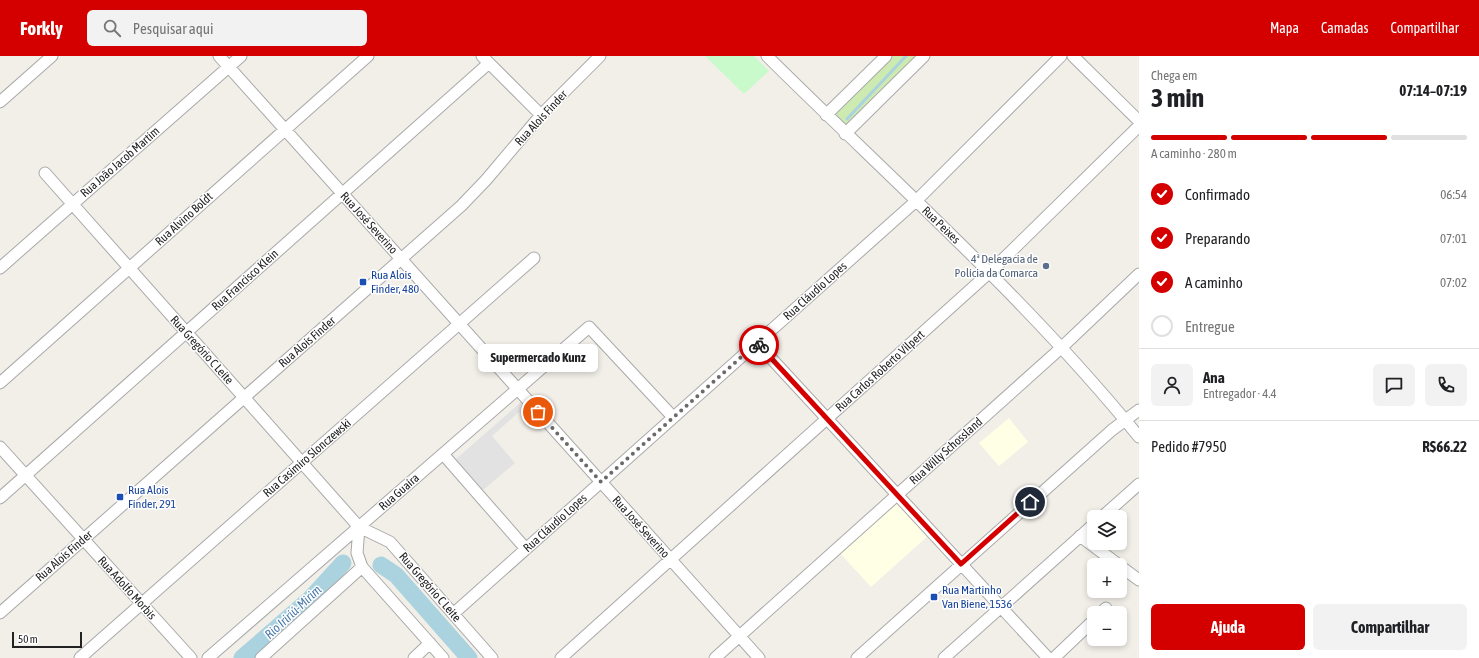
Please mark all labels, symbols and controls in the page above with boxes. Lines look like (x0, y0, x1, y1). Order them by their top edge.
search box (87, 10, 367, 46)
text: Forkly (20, 17, 63, 39)
icon: search (101, 17, 123, 39)
text: Pesquisar aqui (133, 20, 214, 37)
text: Mapa (1270, 20, 1299, 36)
text: Camadas (1321, 20, 1369, 36)
text: Compartilhar (1391, 20, 1459, 36)
text: Chega em (1151, 68, 1197, 83)
text: 07:14–07:19 (1399, 82, 1467, 99)
text: 3 min (1151, 83, 1204, 113)
street label: Rua Alois Finder (512, 87, 570, 148)
street label: Rua João Jacob Martim (78, 124, 162, 200)
text: A caminho · 280 m (1151, 146, 1237, 161)
icon: check (1151, 183, 1173, 205)
text: Confirmado (1185, 186, 1250, 203)
text: 06:54 (1440, 187, 1467, 202)
street label: Rua Alvino Boldt (152, 189, 216, 248)
street label: Rua José Severino (338, 189, 401, 257)
street label: Rua Peixes (919, 203, 963, 247)
icon: check (1151, 227, 1173, 249)
text: Preparando (1185, 230, 1250, 247)
text: 07:01 (1440, 231, 1467, 246)
street label: Rua Francisco Klein (209, 247, 281, 313)
place label: 4ª Delegacia de Polícia da Comarca (955, 252, 1038, 280)
street label: Rua Cláudio Lopes (780, 259, 850, 323)
marker: 4ª Delegacia de Polícia da Comarca (1041, 261, 1051, 271)
place label: Rua Alois Finder, 480 (371, 268, 420, 296)
icon: check (1151, 271, 1173, 293)
text: A caminho (1185, 274, 1243, 291)
text: 07:02 (1440, 275, 1467, 290)
marker: Rua Alois Finder, 480 (358, 277, 368, 287)
street label: Rua Gregório C Leite (168, 313, 236, 387)
street label: Rua Alois Finder (276, 313, 338, 370)
text: Entregue (1185, 318, 1235, 335)
courier (739, 325, 779, 365)
street label: Rua Carlos Roberto Vilpert (833, 327, 928, 415)
icon: bike (748, 334, 770, 356)
callout: Supermercado Kunz (478, 344, 598, 372)
text: Supermercado Kunz (490, 350, 586, 365)
button: person (1151, 364, 1193, 406)
button: chat (1373, 364, 1415, 406)
button: phone (1425, 364, 1467, 406)
text: Ana (1203, 369, 1225, 386)
text: Entregador · 4.4 (1203, 386, 1277, 401)
pin (521, 395, 555, 429)
icon: bag (527, 401, 549, 423)
street label: Rua Willy Schossland (907, 415, 985, 487)
street label: Rua Casimiro Slonczewski (260, 416, 354, 500)
text: Pedido #7950 (1151, 438, 1227, 455)
text: R$66.22 (1422, 438, 1467, 455)
street label: Rua Guaíra (376, 471, 422, 513)
place label: Rua Alois Finder, 291 (128, 483, 177, 511)
pin (1013, 485, 1047, 519)
street label: Rua Cláudio Lopes (520, 491, 590, 555)
icon: home (1019, 491, 1041, 513)
marker: Rua Alois Finder, 291 (115, 492, 125, 502)
street label: Rua José Severino (610, 493, 673, 561)
map controls (1087, 510, 1127, 646)
button: layers (1087, 510, 1127, 550)
street label: Rua Alois Finder (33, 527, 95, 584)
street label: Rua Gregório C Leite (396, 550, 464, 624)
street label: Rua Adolfo Morbis (95, 554, 159, 622)
button: + (1087, 558, 1127, 598)
water label: Rio Iririú-Mirim (262, 582, 325, 642)
place label: Rua Martinho Van Biene, 1536 (942, 583, 1012, 611)
marker: Rua Martinho Van Biene, 1536 (929, 592, 939, 602)
button: Ajuda (1151, 604, 1305, 650)
button: Compartilhar (1313, 604, 1467, 650)
button: − (1087, 606, 1127, 646)
scale bar (12, 630, 82, 649)
text: 50 m (18, 633, 38, 645)

